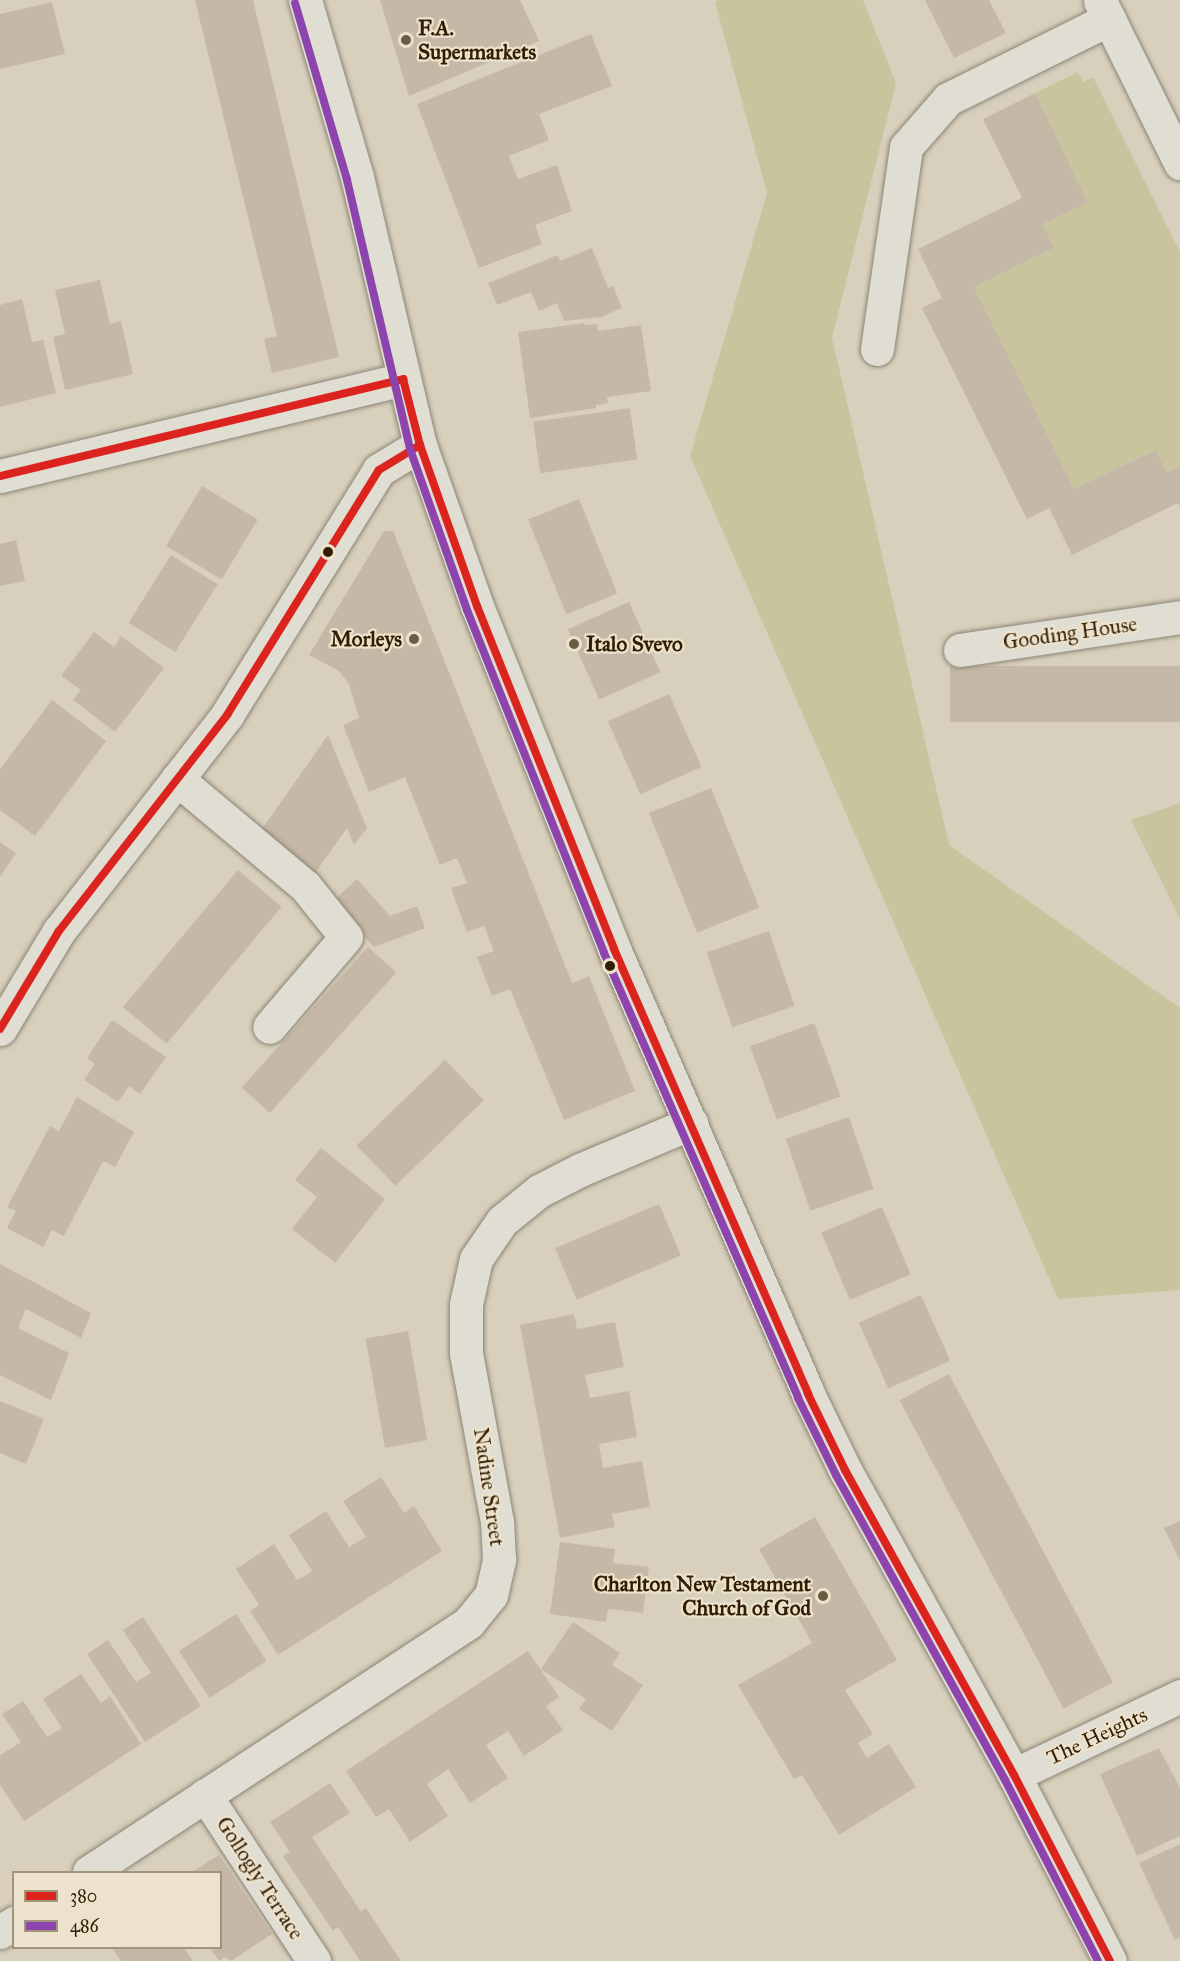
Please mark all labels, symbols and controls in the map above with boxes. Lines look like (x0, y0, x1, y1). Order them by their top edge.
place label: F.A. Supermarkets (418, 15, 536, 65)
marker: F.A. Supermarkets (399, 33, 413, 47)
unlabelled marker (322, 546, 334, 558)
street label: Gooding House (1001, 611, 1139, 655)
place label: Morleys (330, 626, 402, 652)
place label: Italo Svevo (586, 631, 683, 657)
marker: Morleys (407, 632, 421, 646)
marker: Italo Svevo (567, 637, 581, 651)
unlabelled marker (604, 960, 616, 972)
street label: Nadine Street (468, 1426, 510, 1548)
place label: Charlton New Testament Church of God (594, 1571, 811, 1621)
marker: Charlton New Testament Church of God (816, 1589, 830, 1603)
street label: The Heights (1043, 1702, 1151, 1770)
street label: Gollogly Terrace (211, 1812, 309, 1944)
legend (12, 1871, 222, 1949)
text: 380 (70, 1885, 97, 1907)
text: 486 (70, 1915, 99, 1937)

